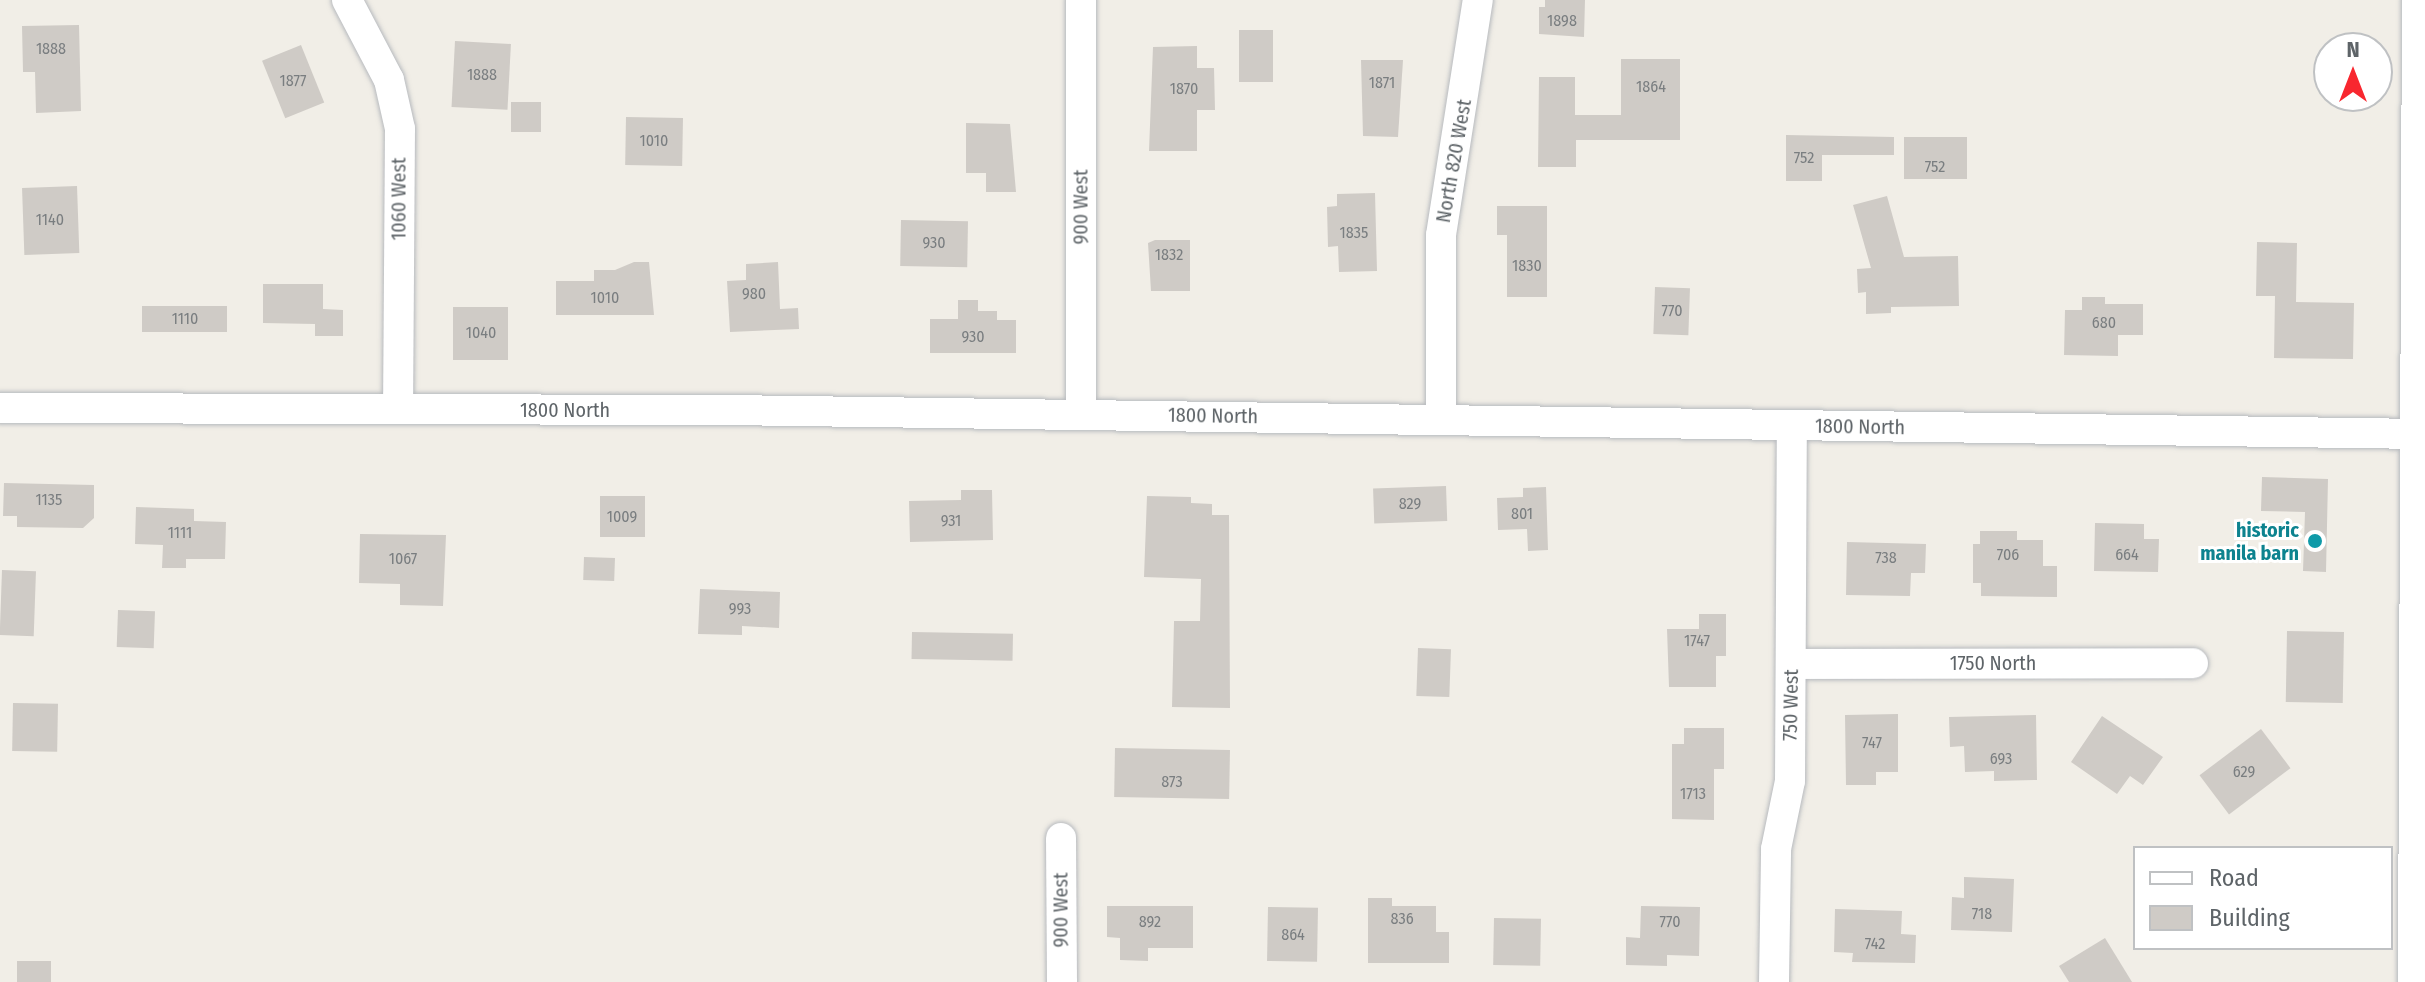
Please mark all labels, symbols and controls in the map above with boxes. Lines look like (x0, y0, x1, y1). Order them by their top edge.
house number: 1898 (1547, 11, 1577, 31)
north arrow (2313, 32, 2393, 112)
text: N (2346, 36, 2360, 63)
house number: 1888 (36, 39, 66, 59)
house number: 1888 (467, 65, 497, 85)
house number: 1877 (279, 71, 307, 91)
house number: 1871 (1369, 73, 1395, 93)
house number: 1864 (1636, 77, 1666, 97)
house number: 1870 (1170, 79, 1198, 99)
street label: North 820 West (1431, 97, 1477, 225)
house number: 1010 (640, 131, 668, 151)
house number: 752 (1794, 148, 1814, 168)
house number: 752 (1925, 157, 1945, 177)
street label: 1060 West (387, 158, 411, 240)
street label: 900 West (1069, 170, 1093, 244)
house number: 1140 (36, 210, 64, 230)
house number: 1835 (1340, 223, 1368, 243)
house number: 930 (922, 233, 946, 253)
house number: 1832 (1155, 245, 1183, 265)
house number: 1830 (1512, 256, 1542, 276)
house number: 980 (742, 284, 766, 304)
house number: 1010 (591, 288, 619, 308)
house number: 770 (1661, 301, 1683, 321)
house number: 1110 (172, 309, 198, 329)
house number: 680 (2092, 313, 2116, 333)
house number: 1040 (466, 323, 496, 343)
house number: 930 (961, 327, 985, 347)
street label: 1800 North (520, 398, 610, 422)
street label: 1800 North (1168, 403, 1258, 429)
street label: 1800 North (1815, 414, 1905, 440)
house number: 1135 (36, 490, 62, 510)
house number: 829 (1399, 494, 1421, 514)
house number: 801 (1511, 504, 1533, 524)
house number: 1009 (607, 507, 637, 527)
house number: 931 (941, 511, 961, 531)
place label: historic manila barn (2200, 518, 2299, 565)
house number: 1111 (168, 523, 192, 543)
marker: historic manila barn (2306, 532, 2324, 550)
house number: 706 (1997, 545, 2019, 565)
house number: 664 (2115, 545, 2139, 565)
house number: 738 (1875, 548, 1897, 568)
house number: 1067 (389, 549, 417, 569)
house number: 993 (729, 599, 751, 619)
house number: 1747 (1684, 631, 1710, 651)
street label: 1750 North (1950, 651, 2036, 675)
street label: 750 West (1778, 669, 1804, 741)
house number: 747 (1862, 733, 1882, 753)
house number: 693 (1990, 749, 2012, 769)
house number: 629 (2233, 762, 2255, 782)
house number: 873 (1161, 772, 1183, 792)
house number: 1713 (1680, 784, 1706, 804)
legend (2133, 846, 2393, 950)
text: Road (2209, 864, 2259, 892)
street label: 900 West (1049, 873, 1073, 947)
house number: 718 (1972, 904, 1992, 924)
text: Building (2209, 904, 2290, 932)
house number: 836 (1390, 909, 1414, 929)
house number: 892 (1139, 912, 1161, 932)
house number: 770 (1659, 912, 1681, 932)
house number: 864 (1281, 925, 1305, 945)
house number: 742 (1865, 934, 1885, 954)

